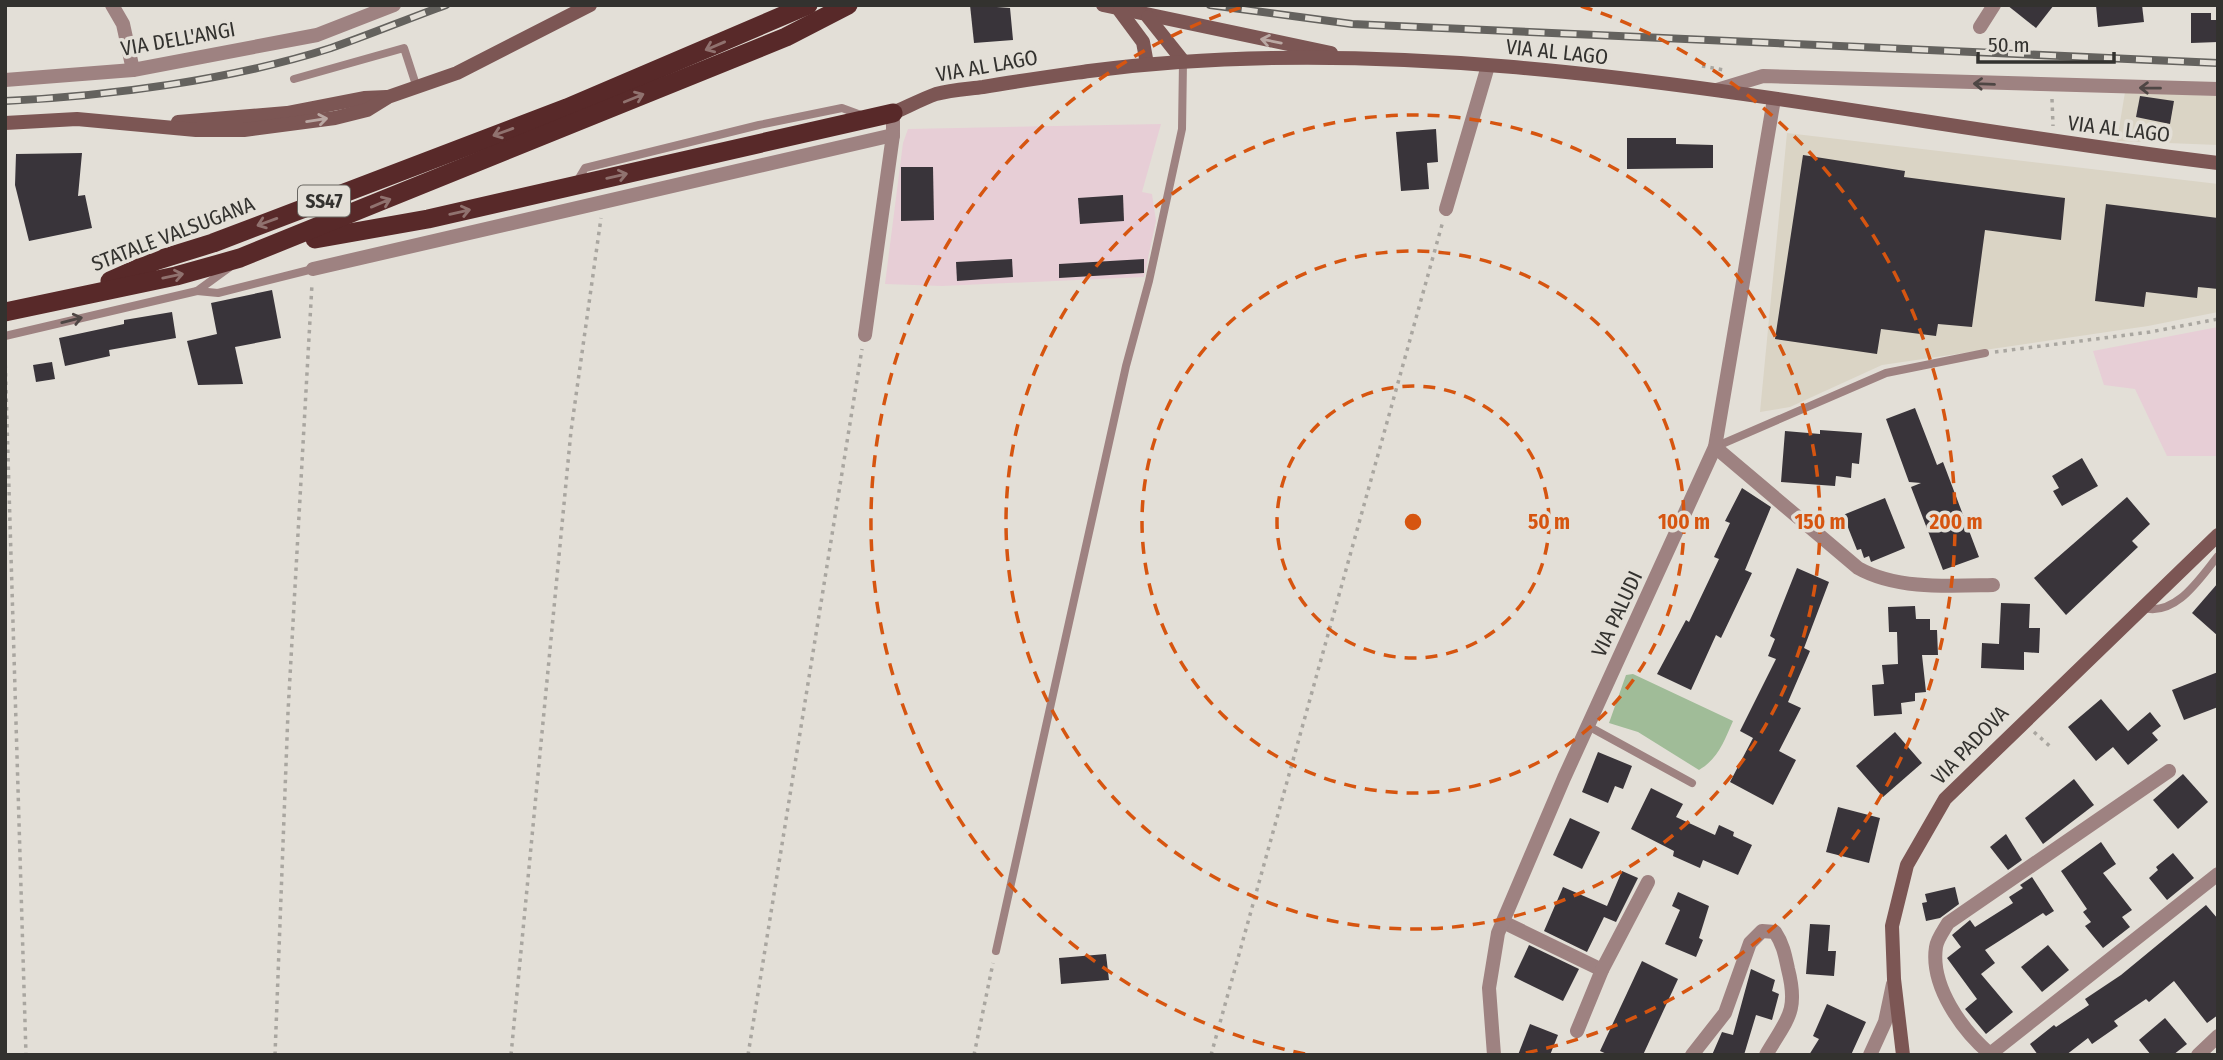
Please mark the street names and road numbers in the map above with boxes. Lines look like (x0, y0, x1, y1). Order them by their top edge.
street label: VIA DELL'ANGI (119, 16, 237, 62)
street label: VIA AL LAGO (1505, 34, 1609, 70)
street label: VIA AL LAGO (934, 44, 1040, 88)
street label: VIA AL LAGO (2066, 110, 2172, 148)
road number: SS47 (298, 186, 350, 216)
street label: STATALE VALSUGANA (88, 191, 258, 277)
street label: VIA PALUDI (1586, 567, 1648, 661)
street label: VIA PADOVA (1926, 700, 2014, 790)

